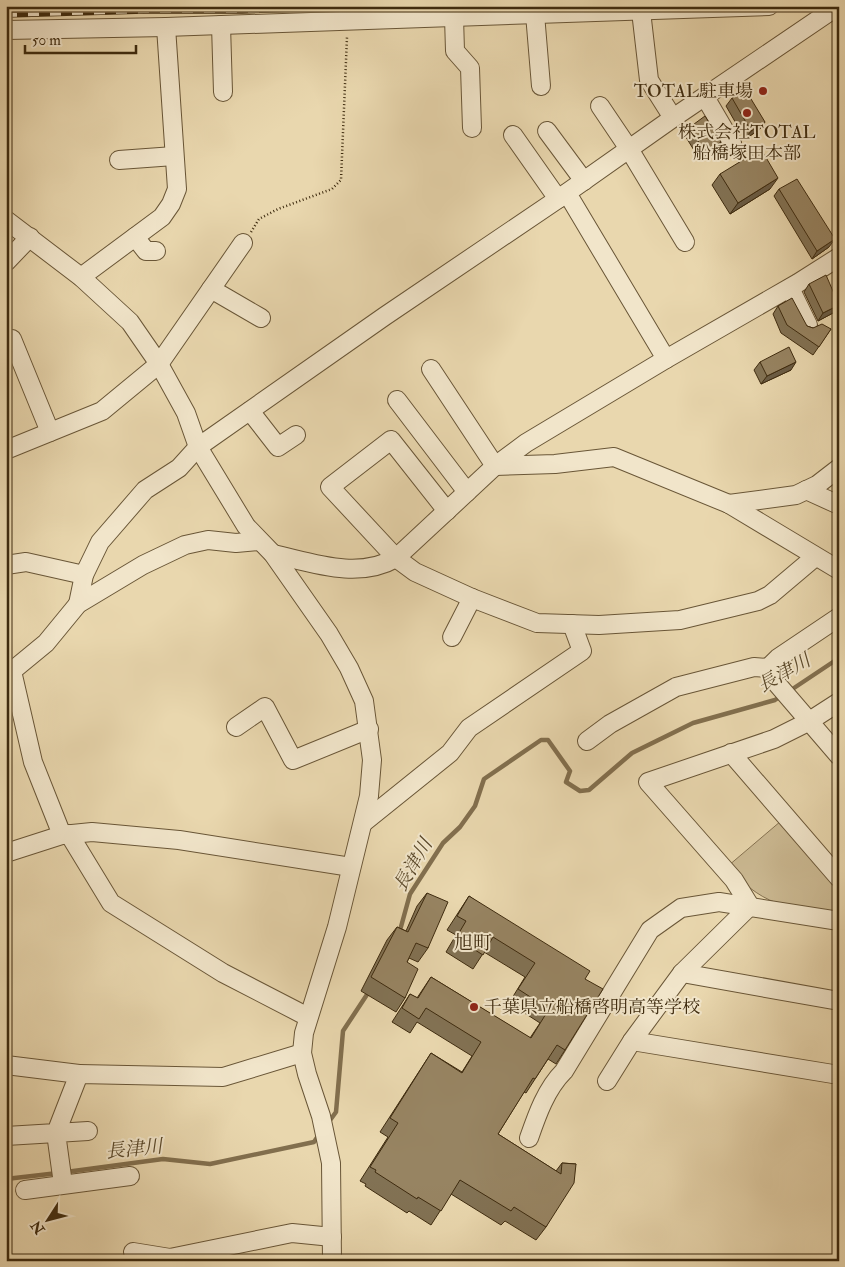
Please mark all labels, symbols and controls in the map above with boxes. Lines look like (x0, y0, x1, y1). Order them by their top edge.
scale bar (25, 22, 136, 54)
text: 50 m (32, 31, 61, 50)
place label: TOTAL駐車場 (634, 80, 753, 103)
marker: TOTAL駐車場 (757, 85, 769, 97)
marker: 株式会社TOTAL 船橋塚田本部 (741, 107, 753, 119)
place label: 株式会社TOTAL 船橋塚田本部 (678, 121, 816, 165)
water label: 長津川 (753, 647, 816, 698)
water label: 長津川 (388, 833, 439, 896)
district label: 旭町 (454, 931, 492, 955)
place label: 千葉県立船橋啓明高等学校 (484, 996, 700, 1019)
marker: 千葉県立船橋啓明高等学校 (468, 1001, 480, 1013)
water label: 長津川 (104, 1134, 166, 1164)
north arrow (22, 1194, 72, 1244)
text: N (27, 1217, 49, 1238)

